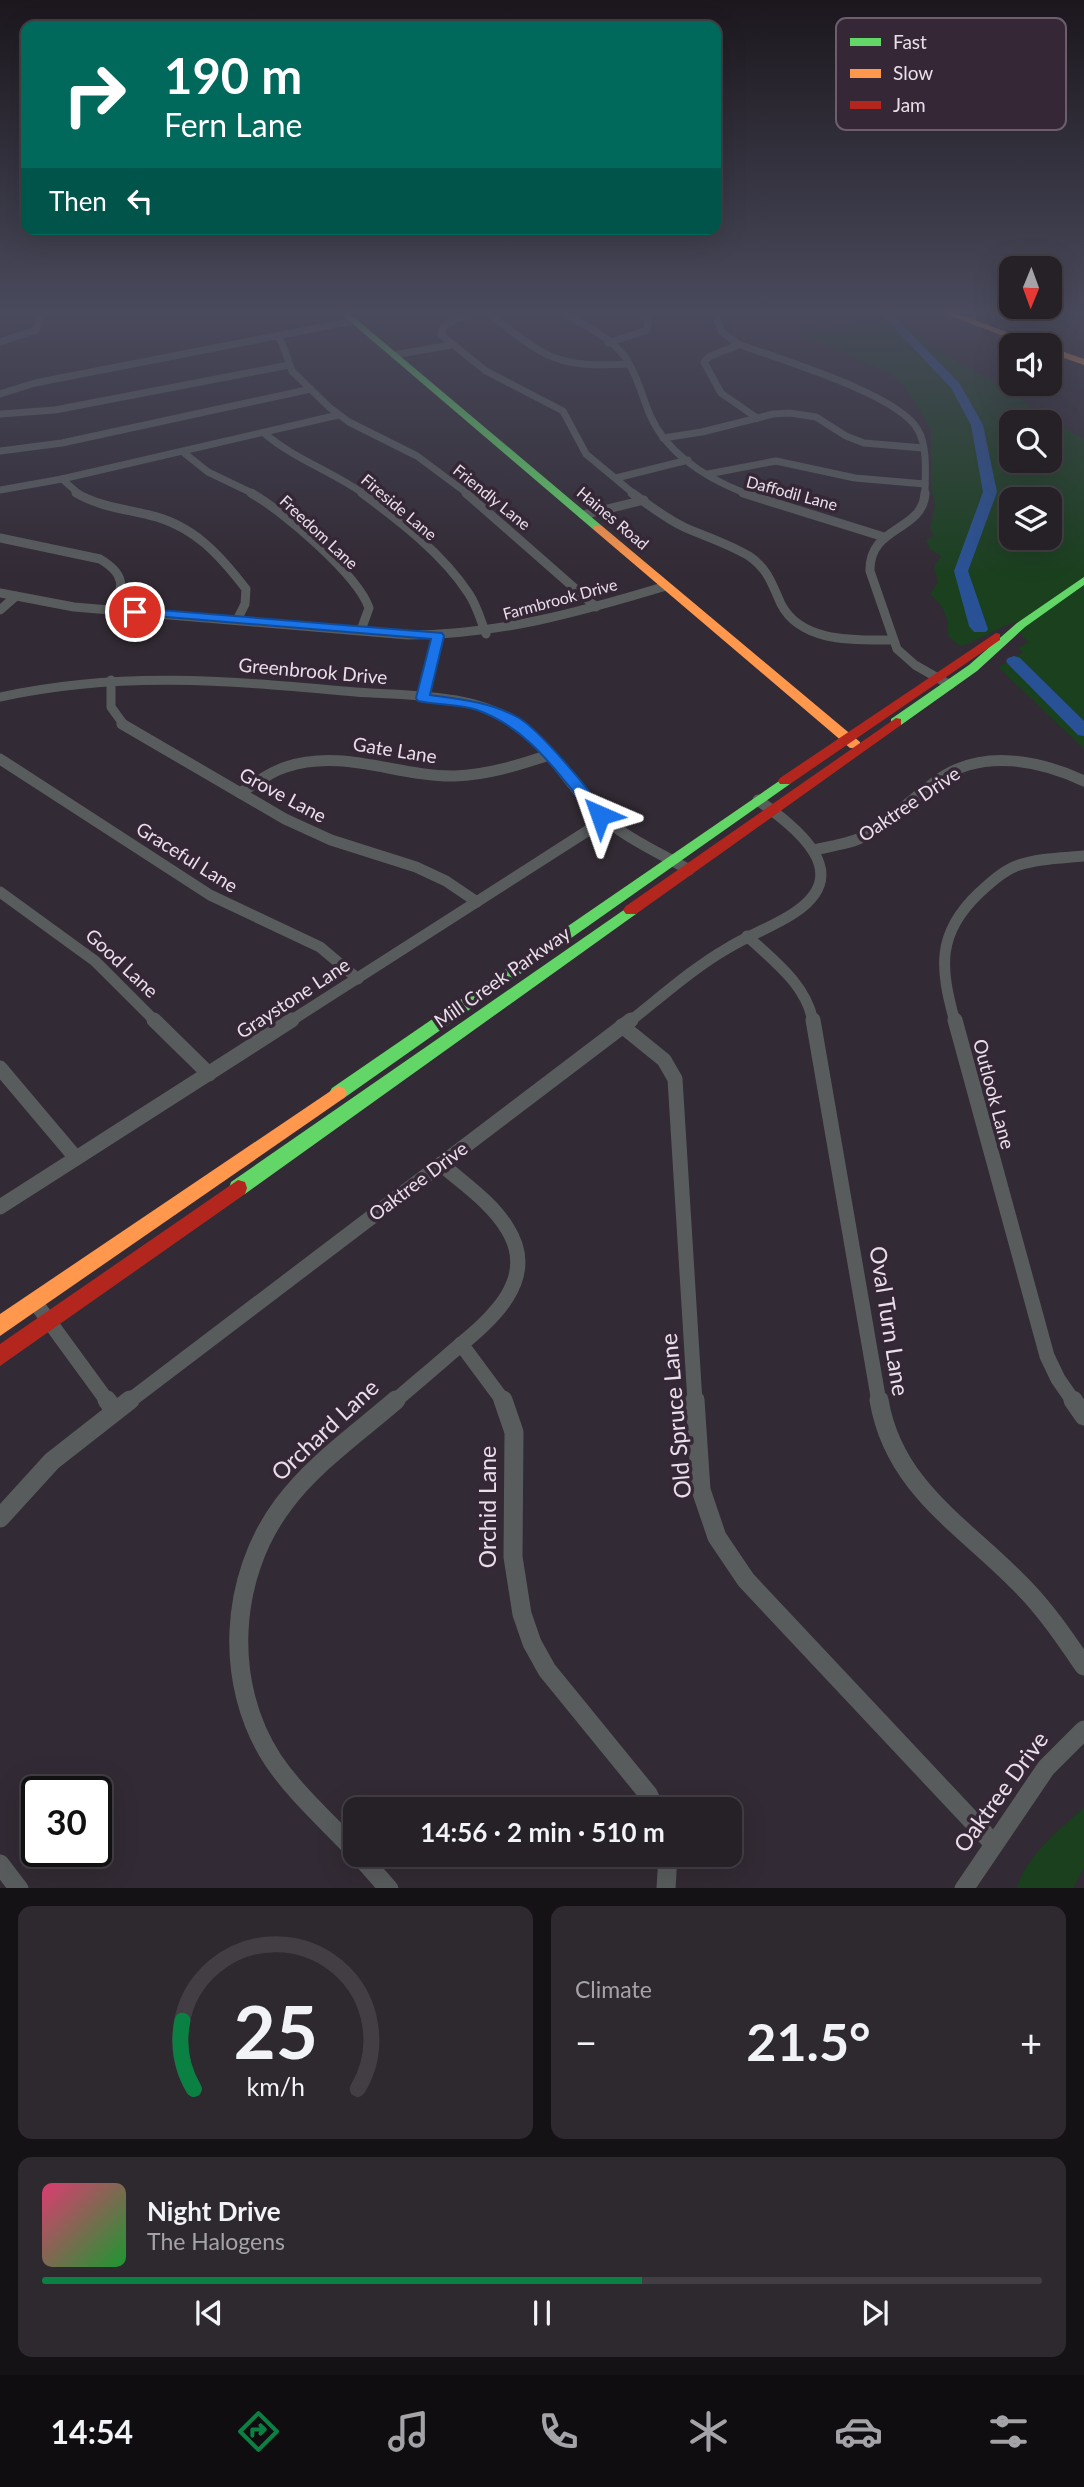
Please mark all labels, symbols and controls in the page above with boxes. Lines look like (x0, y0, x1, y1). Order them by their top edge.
legend (836, 18, 1066, 130)
text: Fast (893, 30, 927, 53)
text: 190 m (164, 46, 302, 104)
icon: right (49, 49, 140, 140)
text: Slow (893, 61, 933, 84)
text: Jam (893, 93, 926, 116)
text: Fern Lane (164, 105, 302, 144)
icon: left (121, 182, 159, 220)
text: Then (49, 185, 107, 217)
north arrow (999, 256, 1062, 318)
map controls (999, 256, 1062, 550)
button: sound (999, 333, 1062, 396)
button: search (999, 410, 1062, 473)
street label: Friendly Lane (450, 460, 535, 533)
street label: Fireside Lane (358, 470, 441, 544)
street label: Daffodil Lane (745, 471, 840, 514)
street label: Haines Road (574, 482, 653, 553)
button: layers (999, 487, 1062, 550)
street label: Freedom Lane (276, 491, 362, 573)
street label: Farmbrook Drive (501, 574, 619, 623)
pin (105, 582, 165, 642)
icon: arrive (116, 593, 154, 631)
street label: Greenbrook Drive (238, 653, 388, 688)
street label: Gate Lane (351, 732, 439, 767)
street label: Oaktree Drive (854, 761, 964, 846)
street label: Grove Lane (236, 762, 331, 827)
position arrow (563, 778, 637, 852)
street label: Graceful Lane (132, 816, 242, 897)
street label: Mill Creek Parkway (429, 921, 574, 1032)
street label: Good Lane (81, 923, 163, 1002)
street label: Graystone Lane (232, 952, 354, 1043)
street label: Outlook Lane (969, 1036, 1020, 1151)
street label: Oaktree Drive (364, 1136, 472, 1225)
street label: Oval Turn Lane (864, 1244, 916, 1398)
street label: Old Spruce Lane (654, 1332, 696, 1500)
street label: Orchard Lane (265, 1373, 384, 1486)
street label: Orchid Lane (473, 1446, 501, 1568)
street label: Oaktree Drive (947, 1726, 1053, 1857)
speed limit sign: 30 (21, 1776, 112, 1867)
text: 14:56 · 2 min · 510 m (420, 1816, 665, 1848)
text: Climate (575, 1975, 652, 2003)
text: 25 (233, 1987, 318, 2075)
text: 21.5° (746, 2010, 871, 2072)
text: − (575, 2019, 597, 2065)
text: + (1020, 2019, 1042, 2065)
text: km/h (246, 2070, 305, 2100)
text: Night Drive (147, 2195, 281, 2227)
text: The Halogens (147, 2227, 285, 2255)
icon: previous (190, 2294, 228, 2332)
icon: pause (523, 2294, 561, 2332)
icon: next (856, 2294, 894, 2332)
icon: directions (234, 2407, 283, 2456)
icon: music (384, 2407, 433, 2456)
icon: phone (534, 2407, 583, 2456)
icon: climate (684, 2407, 733, 2456)
icon: car (834, 2407, 883, 2456)
icon: filters (984, 2407, 1033, 2456)
text: 14:54 (51, 2412, 133, 2451)

